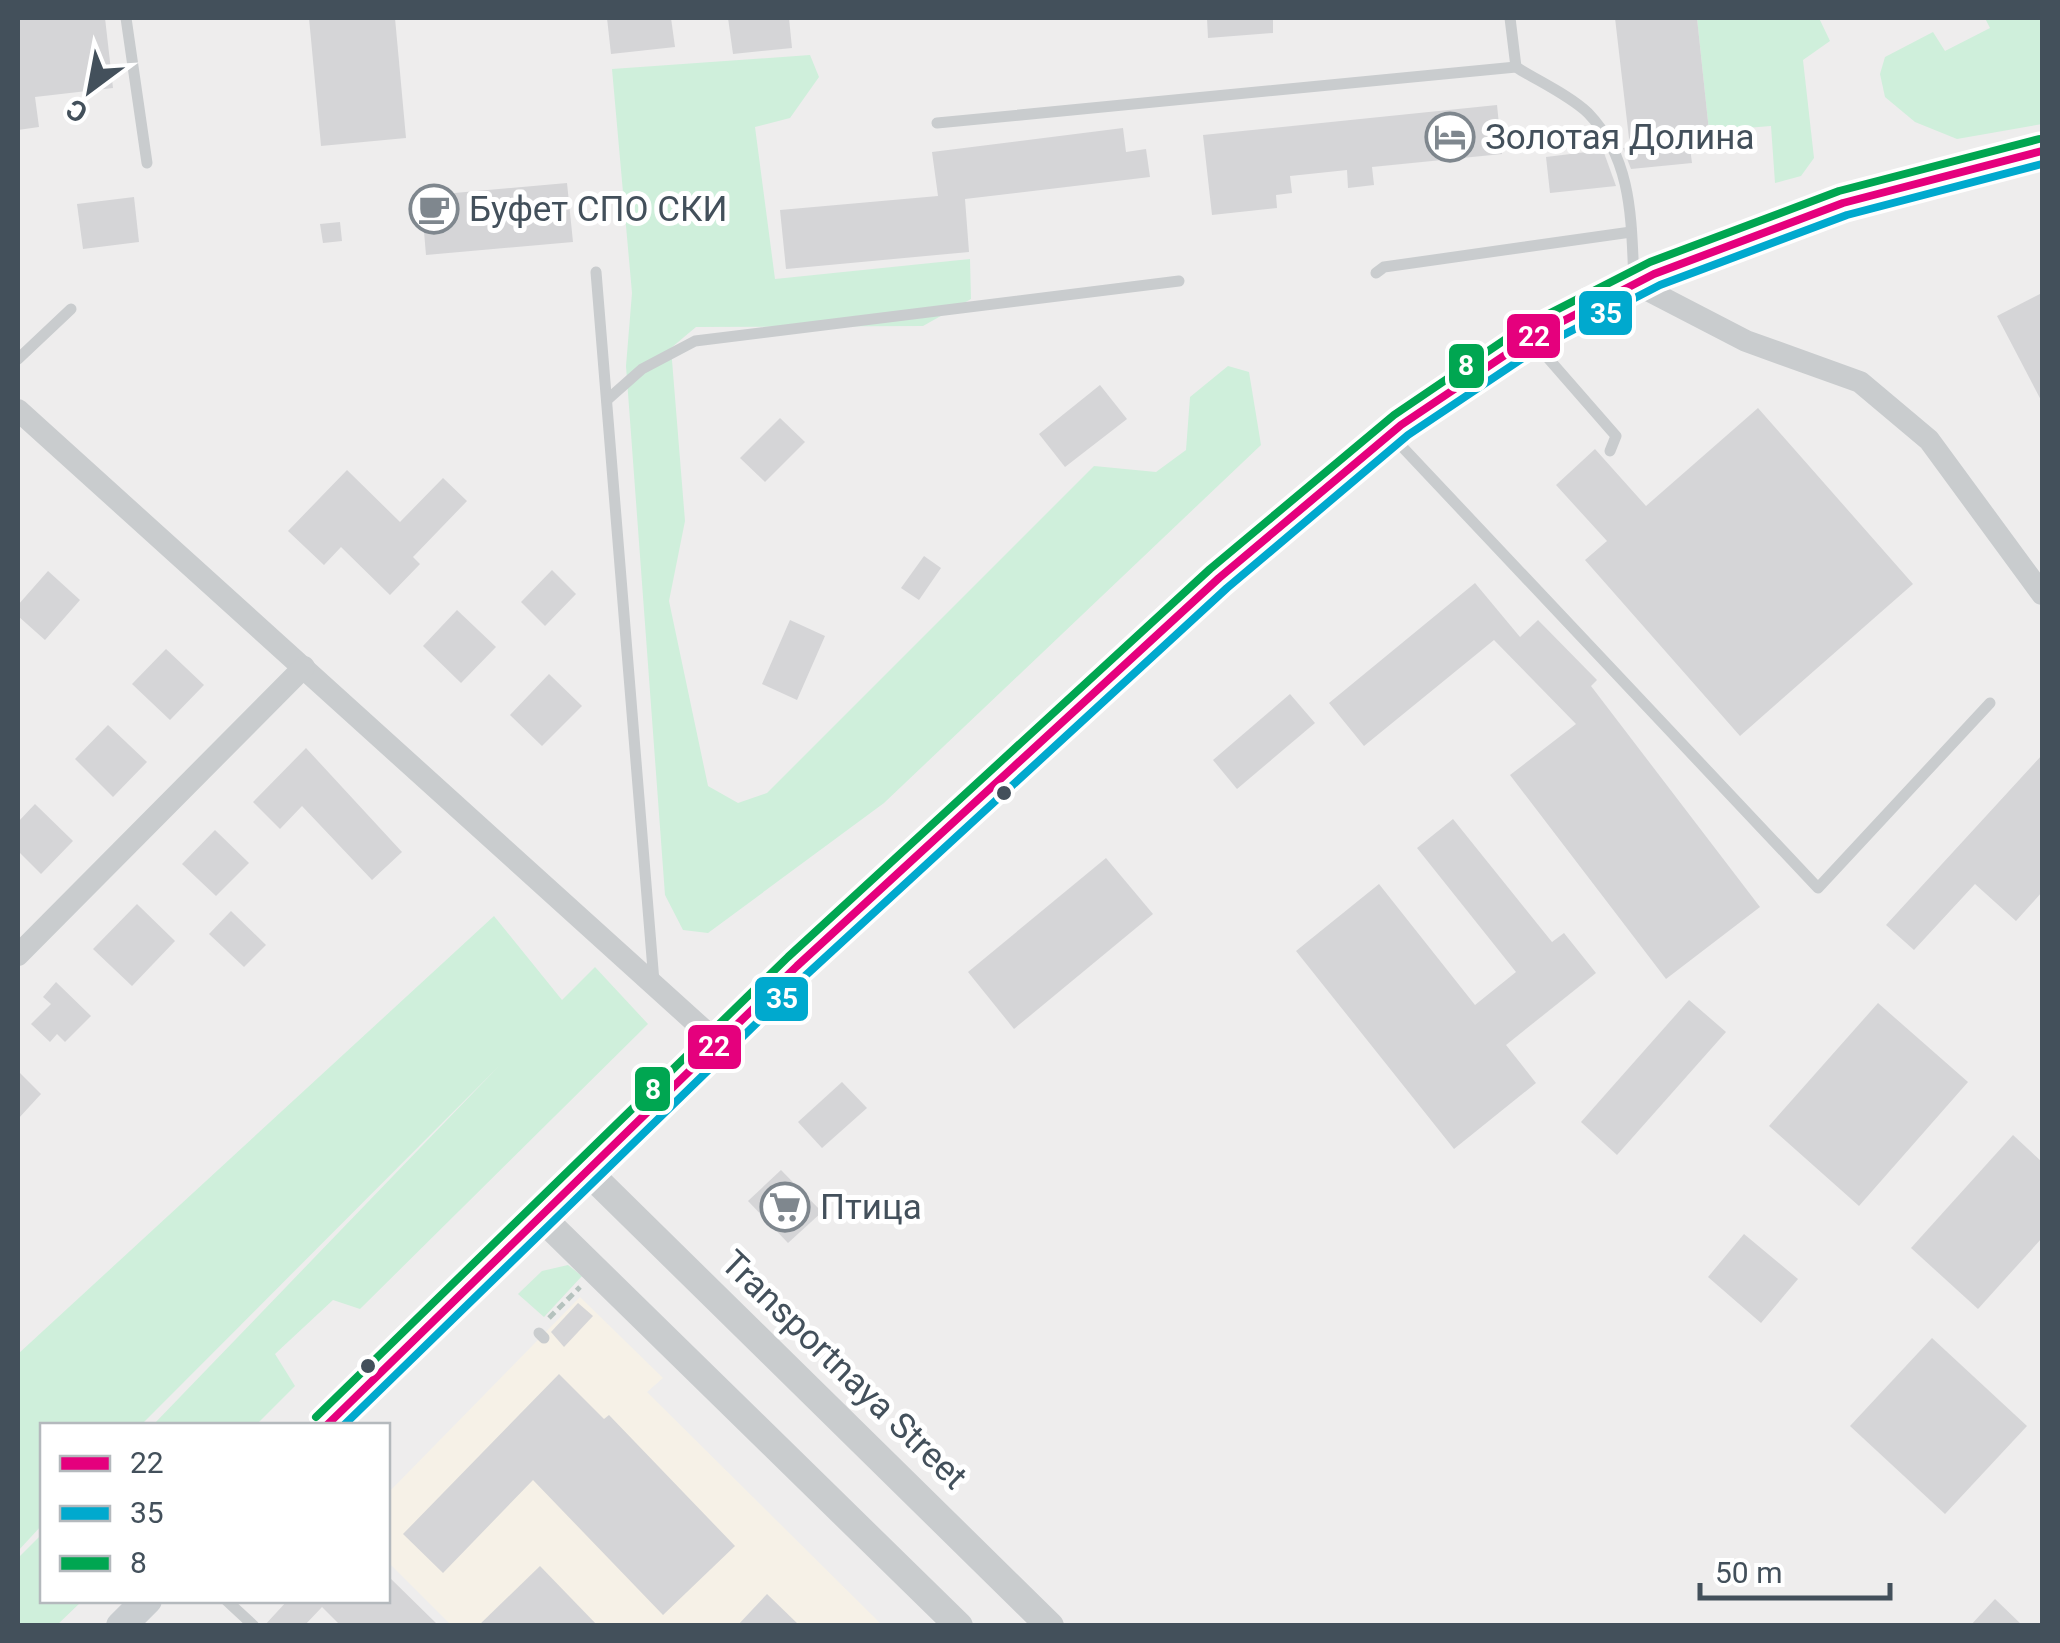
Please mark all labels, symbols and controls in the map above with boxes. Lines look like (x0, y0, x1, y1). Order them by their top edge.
north arrow (40, 40, 140, 140)
text: С (61, 92, 94, 130)
hotel icon: Золотая Долина (1424, 111, 1476, 163)
place label: Золотая Долина (1485, 117, 1754, 158)
cafe icon: Буфет СПО СКИ (408, 183, 460, 235)
place label: Буфет СПО СКИ (469, 189, 727, 230)
line badge: 35 (1577, 289, 1634, 337)
text: 35 (1590, 297, 1622, 330)
line badge: 22 (1505, 312, 1562, 360)
text: 22 (1518, 320, 1550, 353)
line badge: 8 (1447, 342, 1486, 390)
text: 8 (1458, 349, 1474, 382)
unlabelled marker (994, 783, 1014, 803)
line badge: 35 (753, 975, 810, 1023)
text: 35 (766, 982, 798, 1015)
line badge: 22 (686, 1023, 743, 1071)
text: 22 (698, 1030, 730, 1063)
line badge: 8 (633, 1065, 672, 1113)
text: 8 (645, 1073, 661, 1106)
supermarket icon: Птица (759, 1181, 811, 1233)
place label: Птица (820, 1187, 922, 1228)
street label: Transportnaya Street (713, 1242, 975, 1498)
unlabelled marker (358, 1356, 378, 1376)
legend (40, 1423, 390, 1603)
text: 22 (130, 1445, 164, 1480)
text: 35 (130, 1495, 164, 1530)
scale bar (1700, 1538, 1890, 1600)
text: 8 (130, 1545, 147, 1580)
text: 50 m (1715, 1555, 1782, 1590)

